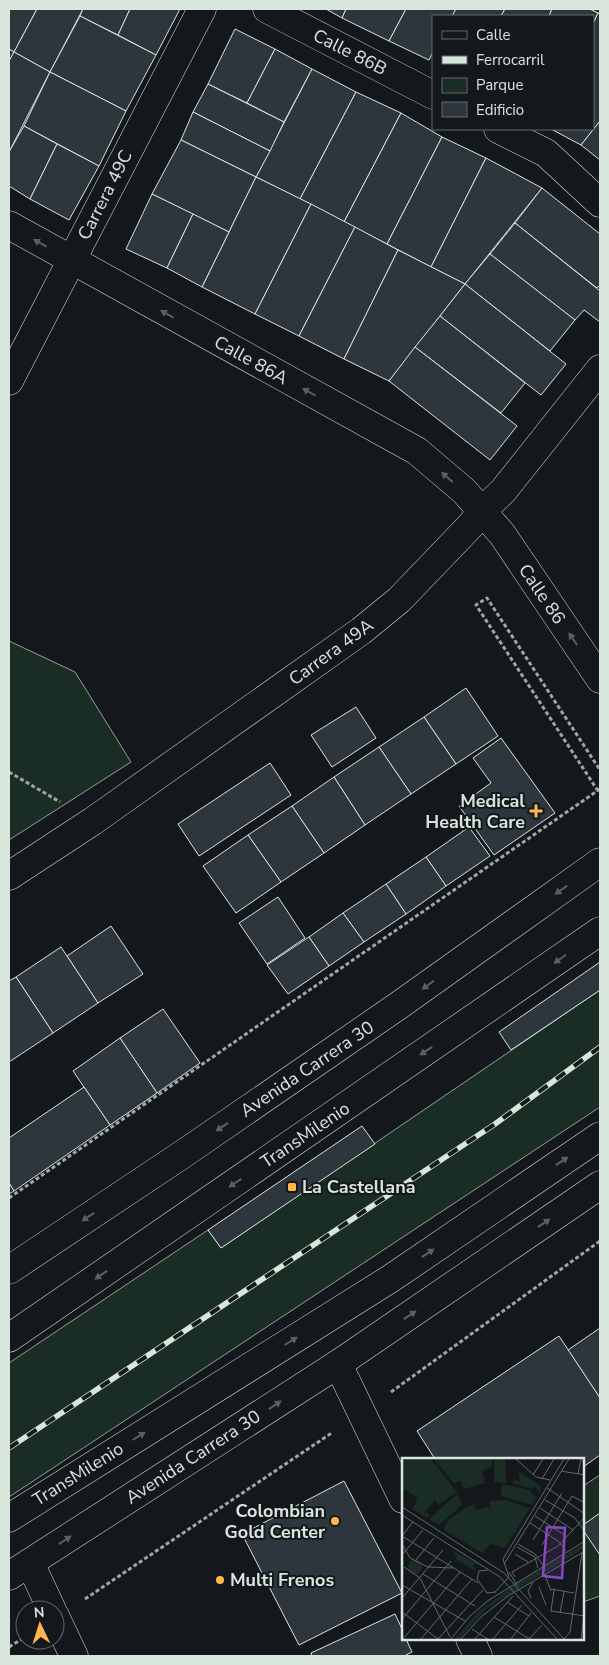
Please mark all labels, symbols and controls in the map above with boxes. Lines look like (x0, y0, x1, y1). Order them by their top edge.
legend (432, 15, 594, 130)
street label: Calle 86B (309, 23, 391, 81)
text: Calle (476, 25, 511, 45)
text: Ferrocarril (476, 50, 545, 70)
text: Parque (476, 75, 524, 95)
text: Edificio (476, 100, 524, 120)
street label: Carrera 49C (72, 146, 138, 244)
one-way arrow (33, 239, 48, 247)
one-way arrow (160, 309, 174, 318)
street label: Calle 86A (210, 330, 292, 390)
one-way arrow (302, 388, 317, 396)
one-way arrow (441, 471, 454, 482)
street label: Calle 86 (513, 559, 571, 629)
street label: Carrera 49A (284, 613, 378, 691)
one-way arrow (568, 632, 578, 645)
place label: Medical Health Care (425, 789, 525, 834)
marker: Medical Health Care (529, 804, 543, 818)
one-way arrow (554, 885, 567, 895)
one-way arrow (553, 954, 567, 964)
one-way arrow (421, 980, 435, 990)
street label: Avenida Carrera 30 (236, 1015, 378, 1123)
one-way arrow (419, 1046, 433, 1056)
street label: TransMilenio (256, 1096, 354, 1174)
one-way arrow (216, 1122, 229, 1132)
one-way arrow (556, 1156, 569, 1166)
place label: La Castellana (302, 1175, 416, 1199)
one-way arrow (228, 1178, 241, 1188)
marker: La Castellana (286, 1181, 298, 1193)
one-way arrow (81, 1212, 94, 1222)
one-way arrow (537, 1218, 551, 1228)
one-way arrow (421, 1248, 435, 1258)
one-way arrow (94, 1270, 107, 1280)
one-way arrow (403, 1310, 417, 1320)
one-way arrow (285, 1336, 298, 1345)
one-way arrow (268, 1400, 281, 1409)
street label: Avenida Carrera 30 (121, 1404, 265, 1510)
one-way arrow (132, 1432, 146, 1441)
street label: TransMilenio (28, 1437, 128, 1511)
inset map (402, 1458, 584, 1640)
place label: Colombian Gold Center (225, 1499, 325, 1544)
marker: Colombian Gold Center (329, 1515, 341, 1527)
one-way arrow (58, 1535, 71, 1545)
place label: Multi Frenos (230, 1568, 334, 1592)
marker: Multi Frenos (214, 1574, 226, 1586)
north arrow (15, 1600, 65, 1650)
text: N (33, 1603, 45, 1622)

